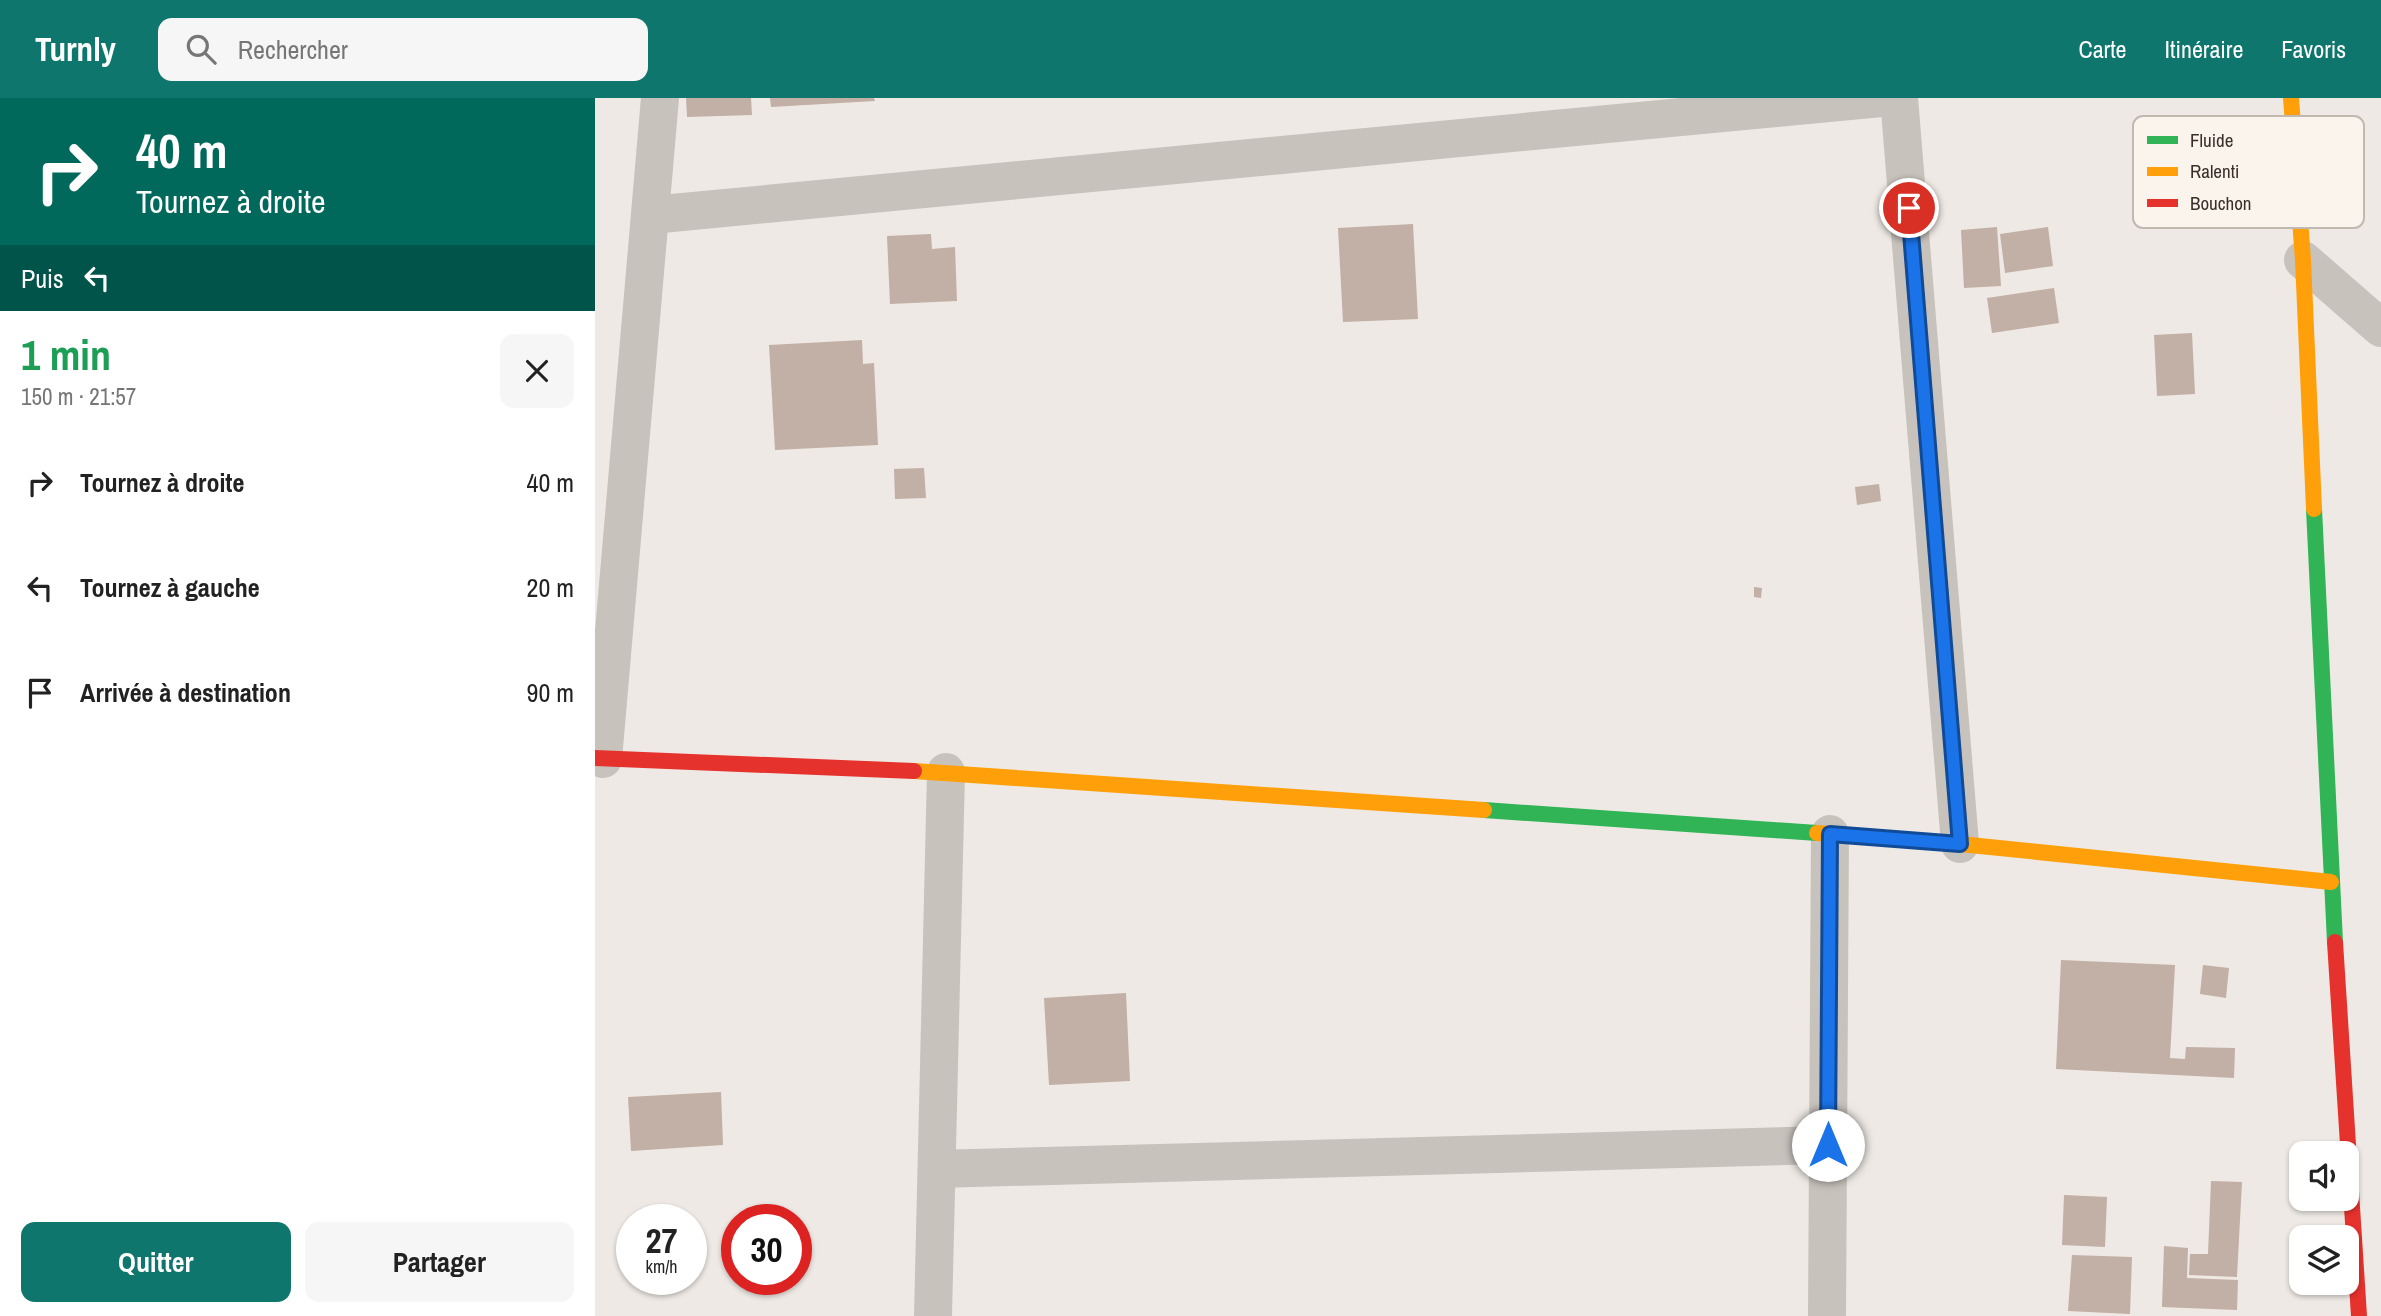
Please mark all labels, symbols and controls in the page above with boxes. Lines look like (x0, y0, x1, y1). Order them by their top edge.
search box (158, 18, 648, 81)
text: Turnly (35, 27, 116, 71)
icon: search (182, 30, 220, 68)
text: Rechercher (238, 32, 348, 67)
text: Carte (2078, 33, 2127, 65)
text: Itinéraire (2165, 33, 2243, 65)
text: Favoris (2281, 33, 2346, 65)
legend (2133, 116, 2364, 228)
text: 40 m (136, 117, 228, 183)
icon: right (21, 126, 112, 217)
text: Fluide (2190, 127, 2233, 153)
text: Ralenti (2190, 158, 2239, 184)
pin (1879, 178, 1939, 238)
text: Tournez à droite (136, 180, 326, 223)
icon: arrive (1890, 189, 1928, 227)
text: Bouchon (2190, 190, 2252, 216)
icon: left (78, 259, 116, 297)
text: Puis (21, 261, 64, 296)
text: 1 min (21, 327, 111, 383)
button: close (500, 334, 574, 408)
text: 150 m · 21:57 (21, 381, 136, 412)
icon: right (21, 464, 59, 502)
text: Tournez à droite (80, 465, 244, 500)
text: 40 m (527, 465, 574, 500)
icon: left (21, 569, 59, 607)
text: Tournez à gauche (80, 570, 260, 605)
text: 20 m (527, 570, 574, 605)
icon: arrive (21, 674, 59, 712)
text: Arrivée à destination (80, 675, 291, 710)
text: 90 m (527, 675, 574, 710)
position arrow (1791, 1108, 1865, 1182)
map controls (2289, 1141, 2359, 1295)
button: sound (2289, 1141, 2359, 1211)
speed limit sign: 30 (721, 1204, 812, 1295)
text: 27 (646, 1217, 677, 1264)
button: Quitter (21, 1222, 291, 1302)
button: Partager (305, 1222, 574, 1302)
button: layers (2289, 1225, 2359, 1295)
text: km/h (646, 1254, 678, 1279)

